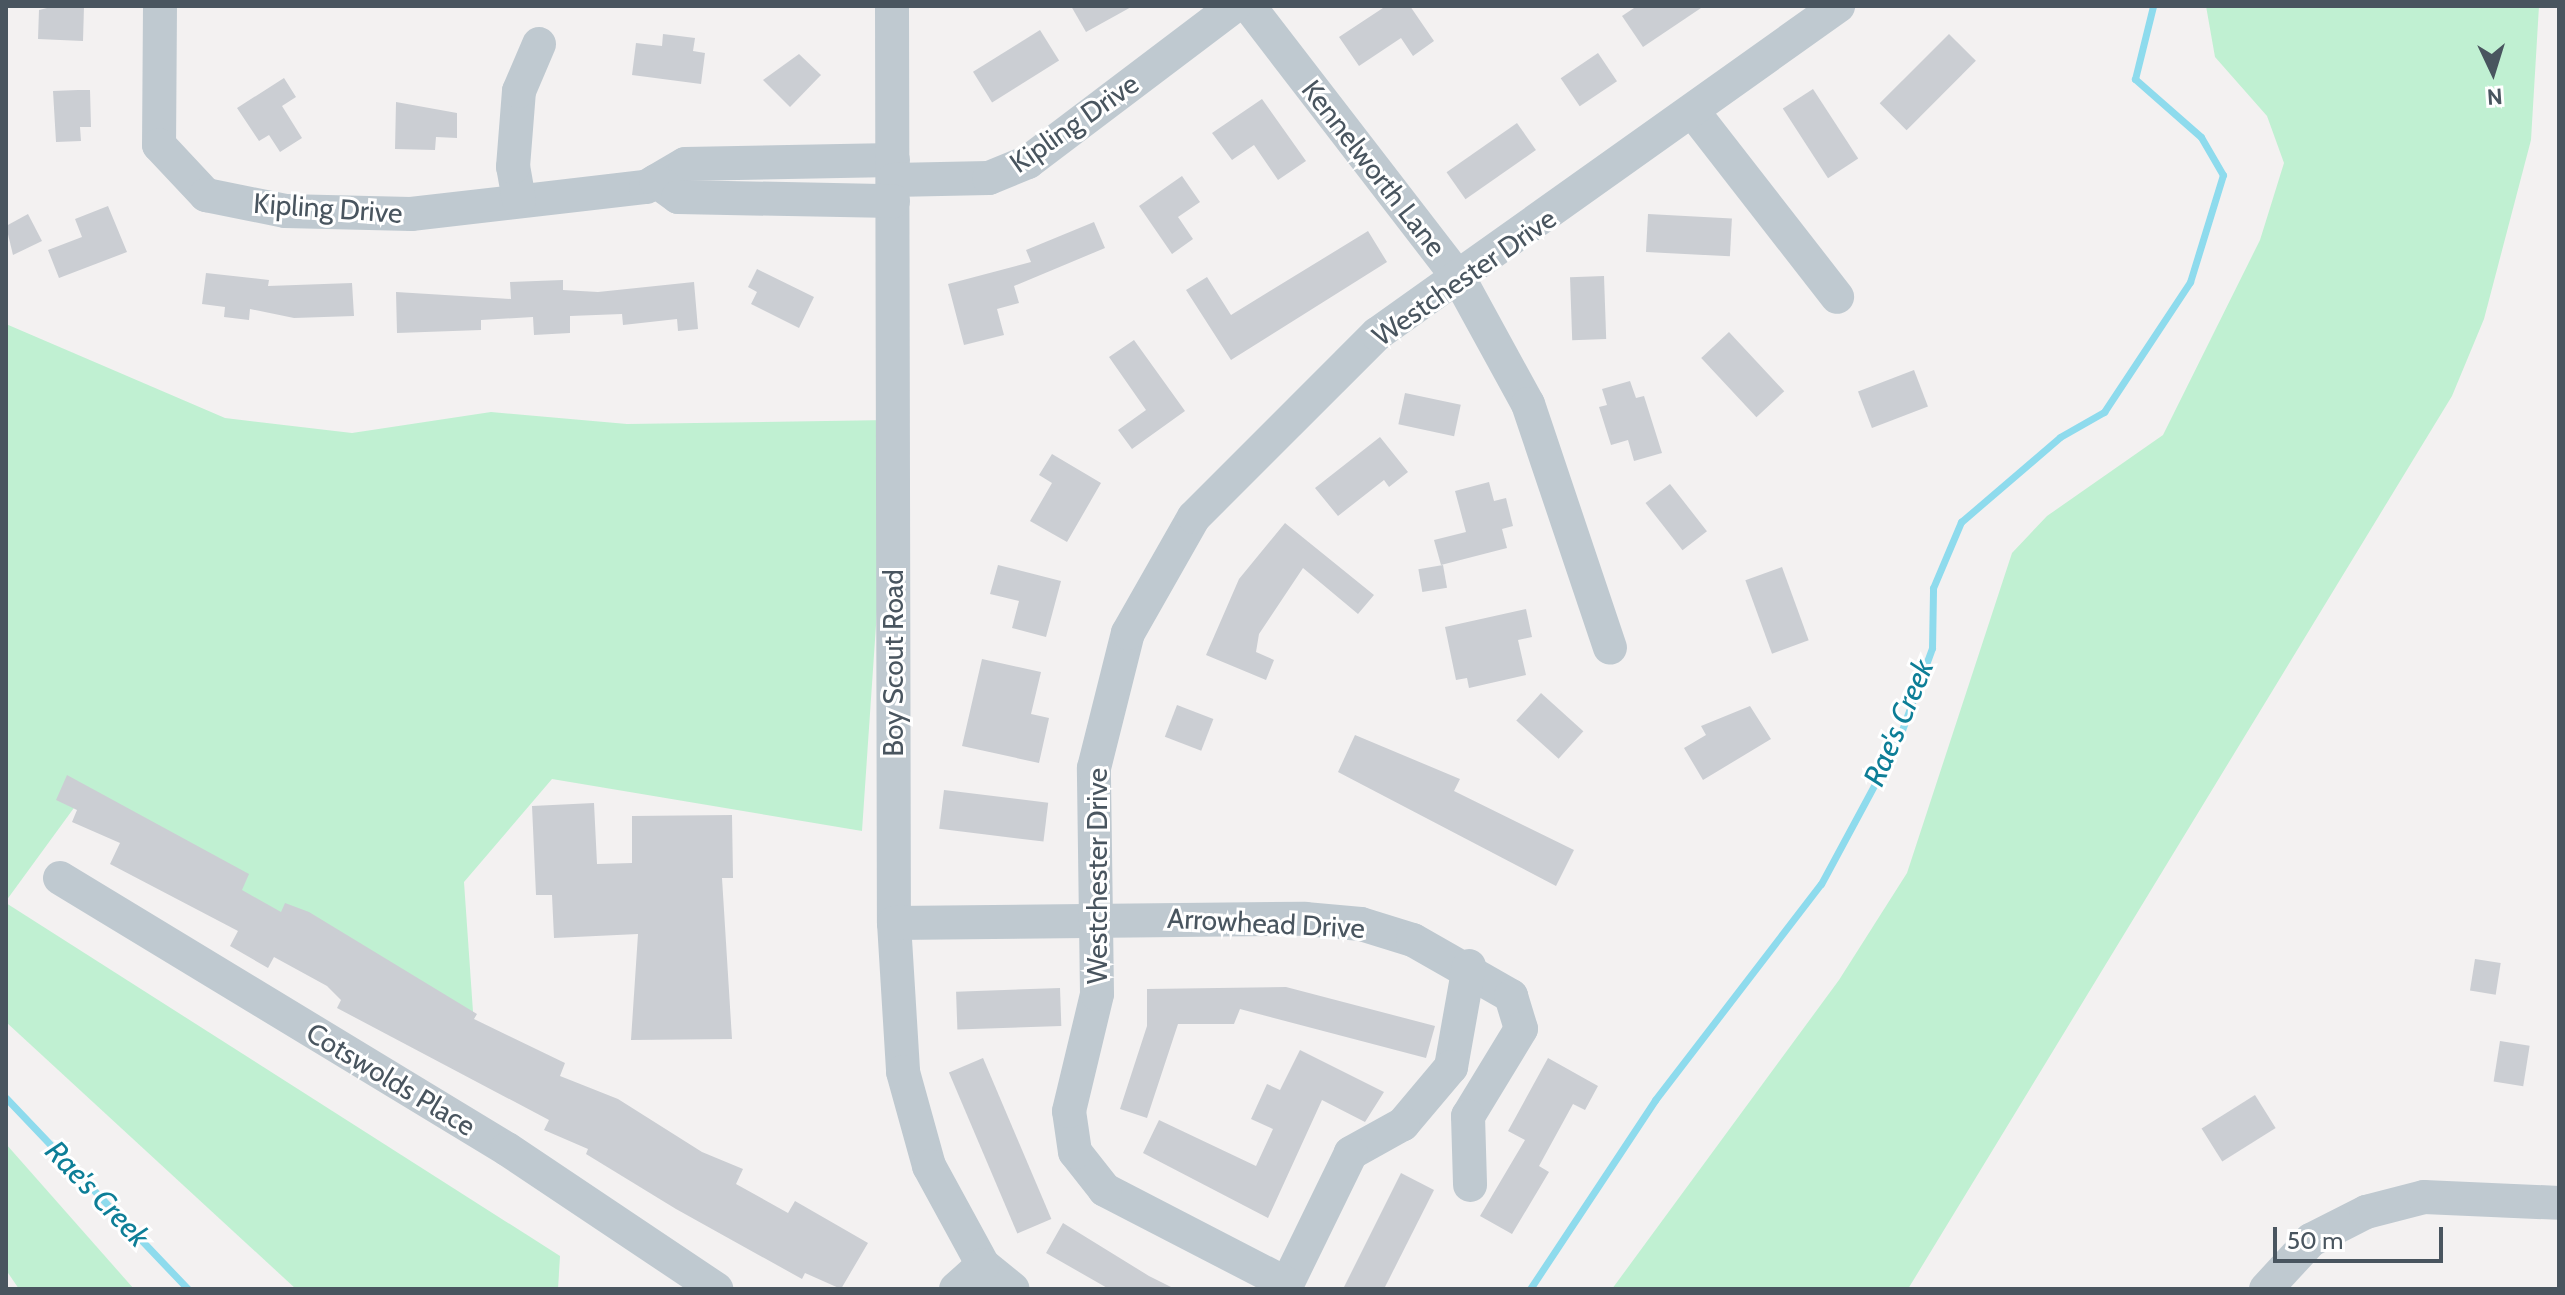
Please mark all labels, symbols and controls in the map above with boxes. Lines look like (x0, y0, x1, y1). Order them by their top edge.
north arrow (2453, 32, 2533, 112)
street label: Kipling Drive (1003, 66, 1145, 180)
street label: Kennelworth Lane (1295, 73, 1453, 263)
text: N (2486, 82, 2503, 110)
street label: Kipling Drive (252, 186, 404, 230)
street label: Westchester Drive (1366, 201, 1562, 353)
street label: Boy Scout Road (876, 569, 910, 757)
water label: Rae's Creek (1856, 654, 1942, 792)
street label: Westchester Drive (1080, 768, 1114, 984)
street label: Arrowhead Drive (1166, 901, 1366, 945)
street label: Cotswolds Place (300, 1015, 482, 1143)
water label: Rae's Creek (38, 1133, 156, 1255)
scale bar (2277, 1211, 2447, 1261)
text: 50 m (2287, 1226, 2343, 1255)

